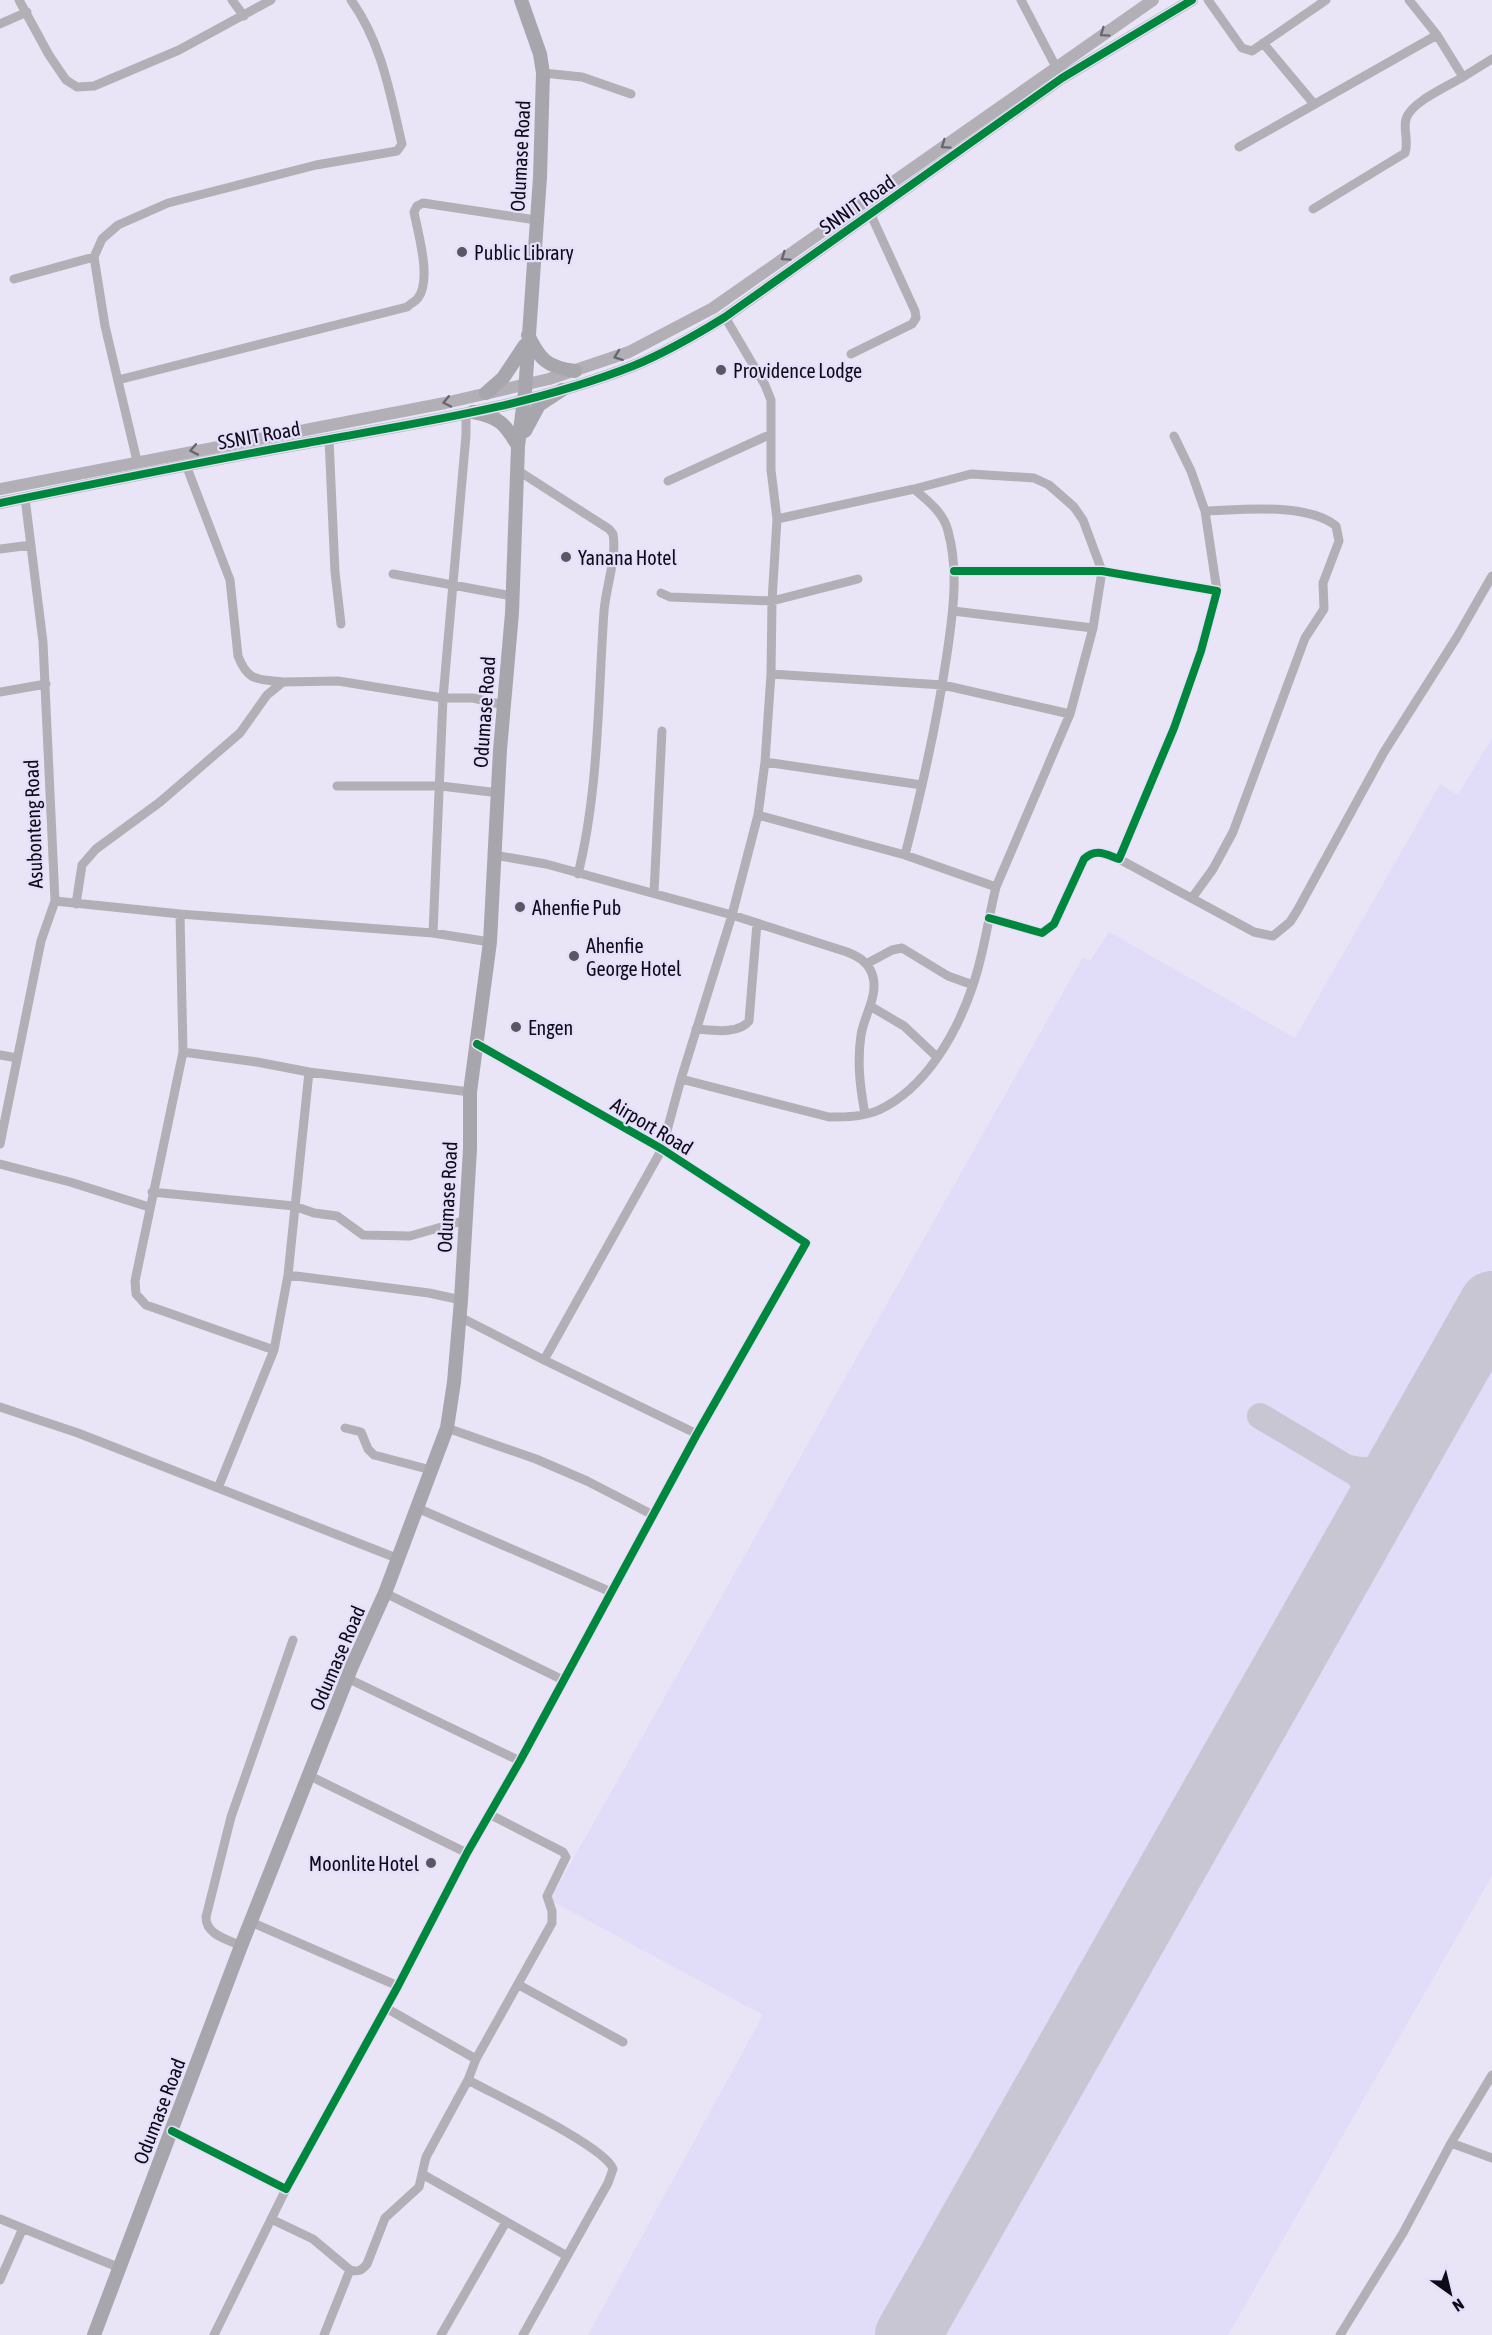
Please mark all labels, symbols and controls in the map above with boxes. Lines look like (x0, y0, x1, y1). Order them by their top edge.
one-way arrow (1100, 26, 1111, 37)
street label: Odumase Road (506, 100, 534, 212)
one-way arrow (940, 138, 951, 149)
street label: SNNIT Road (815, 170, 899, 238)
place label: Public Library (474, 241, 574, 264)
marker: Public Library (455, 245, 469, 259)
one-way arrow (781, 250, 792, 261)
one-way arrow (613, 348, 624, 361)
place label: Providence Lodge (733, 359, 862, 382)
marker: Providence Lodge (714, 363, 728, 377)
one-way arrow (443, 395, 453, 408)
street label: SSNIT Road (216, 416, 302, 454)
one-way arrow (189, 443, 199, 456)
place label: Yanana Hotel (578, 546, 677, 569)
marker: Yanana Hotel (559, 550, 573, 564)
street label: Odumase Road (469, 656, 499, 768)
street label: Asubonteng Road (19, 759, 47, 889)
place label: Ahenfie Pub (532, 896, 621, 919)
marker: Ahenfie Pub (513, 900, 527, 914)
place label: Ahenfie George Hotel (586, 934, 682, 980)
marker: Ahenfie George Hotel (567, 949, 581, 963)
place label: Engen (528, 1016, 573, 1039)
marker: Engen (509, 1020, 523, 1034)
street label: Airport Road (607, 1093, 697, 1159)
street label: Odumase Road (433, 1141, 461, 1253)
street label: Odumase Road (305, 1602, 369, 1714)
place label: Moonlite Hotel (309, 1852, 420, 1875)
marker: Moonlite Hotel (424, 1856, 438, 1870)
street label: Odumase Road (128, 2055, 190, 2167)
north arrow (1420, 2263, 1480, 2323)
text: N (1449, 2295, 1467, 2316)

